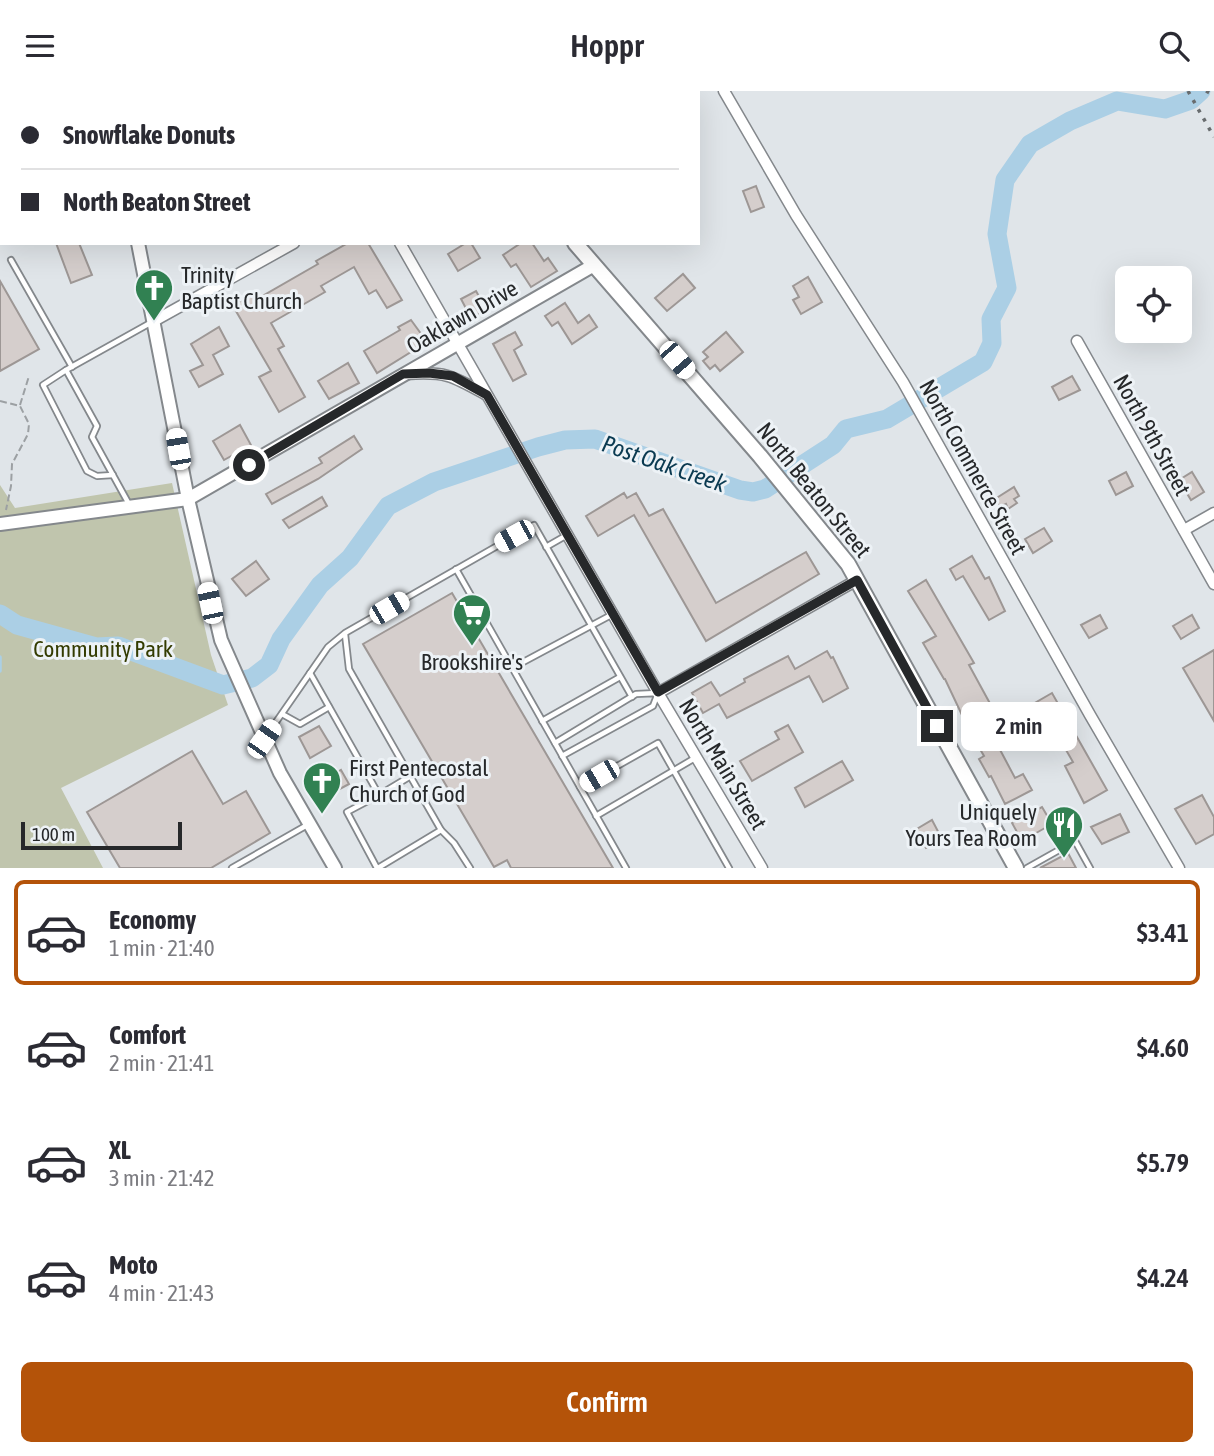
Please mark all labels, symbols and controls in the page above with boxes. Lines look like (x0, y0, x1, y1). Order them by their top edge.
icon: menu (21, 27, 59, 65)
text: Hoppr (570, 27, 644, 64)
icon: search (1155, 27, 1193, 65)
text: Snowflake Donuts (63, 120, 235, 150)
text: North Beaton Street (63, 187, 251, 217)
place label: Trinity Baptist Church (181, 262, 302, 314)
map controls (1115, 266, 1192, 343)
button: locate (1115, 266, 1192, 343)
church icon: Trinity Baptist Church (133, 267, 175, 322)
street label: Oaklawn Drive (402, 275, 522, 359)
car (656, 337, 699, 383)
street label: North 9th Street (1108, 370, 1196, 500)
street label: North Commerce Street (914, 375, 1032, 559)
street label: North Beaton Street (752, 417, 876, 563)
car (165, 426, 192, 472)
water label: Post Oak Creek (599, 430, 730, 498)
route start (233, 449, 265, 481)
car (491, 517, 538, 555)
car (196, 580, 225, 626)
car (366, 588, 413, 628)
supermarket icon: Brookshire's (451, 592, 493, 647)
park label: Community Park (33, 636, 173, 662)
place label: Brookshire's (421, 649, 523, 675)
street label: North Main Street (674, 694, 772, 834)
callout: 2 min (962, 701, 1077, 751)
route end (921, 710, 953, 742)
text: 2 min (996, 713, 1042, 739)
car (244, 716, 285, 762)
place label: First Pentecostal Church of God (349, 755, 488, 807)
car (576, 756, 623, 796)
church icon: First Pentecostal Church of God (301, 760, 343, 815)
place label: Uniquely Yours Tea Room (905, 799, 1037, 851)
restaurant icon: Uniquely Yours Tea Room (1043, 804, 1085, 859)
scale bar (21, 819, 182, 851)
text: 100 m (32, 823, 75, 845)
icon: car (25, 901, 88, 964)
text: Economy (109, 905, 196, 935)
text: $3.41 (1137, 918, 1189, 948)
text: 1 min · 21:40 (109, 935, 215, 961)
icon: car (25, 1016, 88, 1079)
text: Comfort (109, 1020, 186, 1050)
text: $4.60 (1137, 1033, 1189, 1063)
text: 2 min · 21:41 (109, 1050, 215, 1076)
icon: car (25, 1131, 88, 1194)
text: XL (109, 1135, 131, 1165)
text: $5.79 (1137, 1148, 1189, 1178)
text: 3 min · 21:42 (109, 1165, 215, 1191)
icon: car (25, 1246, 88, 1309)
text: Moto (109, 1250, 158, 1280)
text: $4.24 (1137, 1263, 1189, 1293)
text: 4 min · 21:43 (109, 1280, 215, 1306)
button: Confirm (21, 1362, 1193, 1442)

